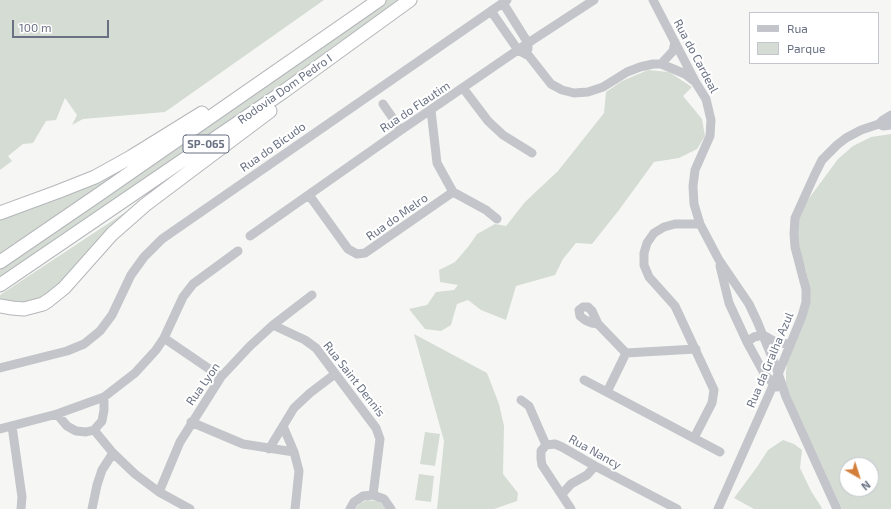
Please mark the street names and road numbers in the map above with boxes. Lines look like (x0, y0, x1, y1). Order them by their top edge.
street label: Rua do Cardeal (671, 17, 721, 95)
street label: Rodovia Dom Pedro I (235, 51, 335, 127)
street label: Rua do Flautim (377, 78, 453, 136)
street label: Rua do Bicudo (237, 119, 309, 175)
road number: SP-065 (183, 135, 229, 153)
street label: Rua do Melro (363, 190, 431, 244)
street label: Rua da Gralha Azul (743, 310, 797, 410)
street label: Rua Saint Dennis (320, 339, 388, 419)
street label: Rua Lyon (183, 360, 223, 408)
street label: Rua Nancy (566, 432, 624, 472)

